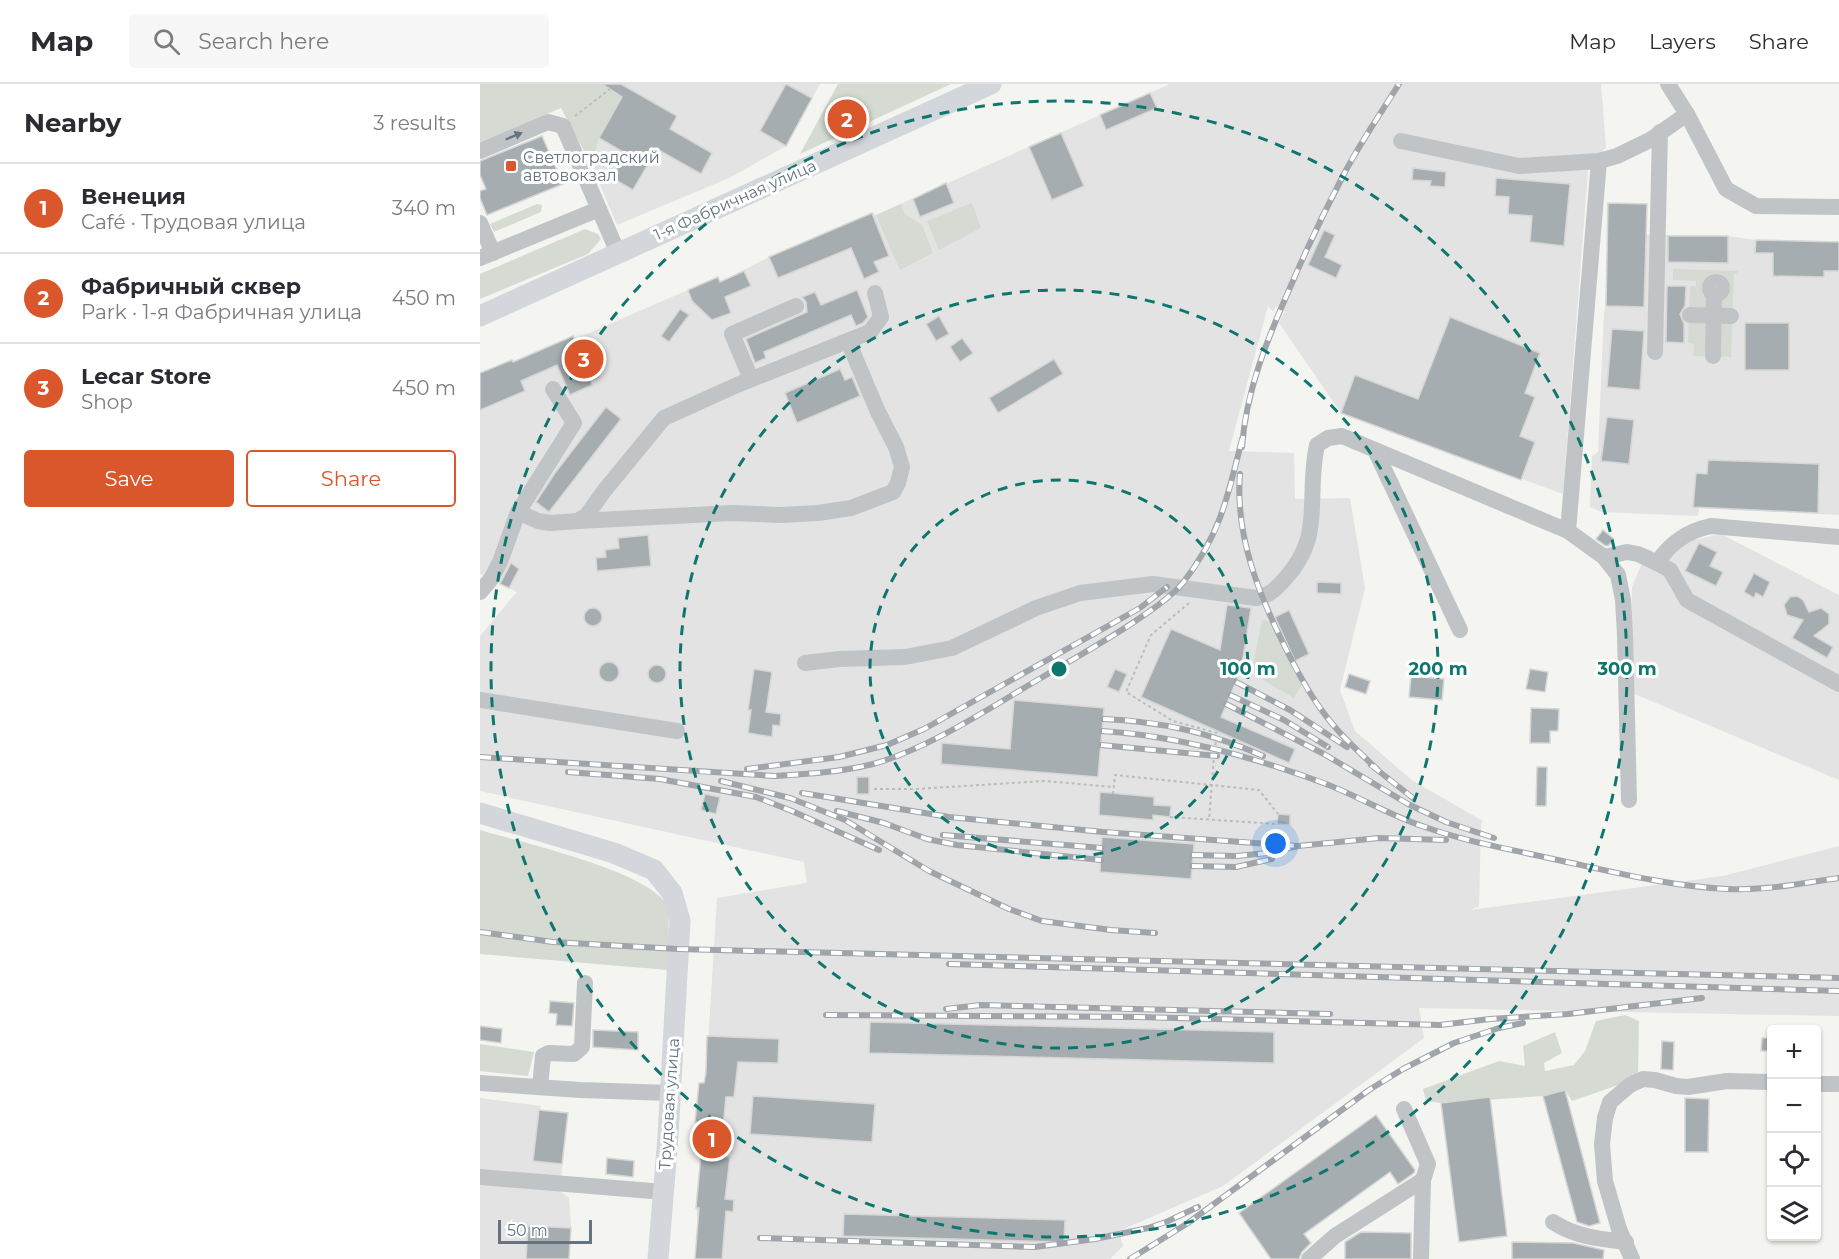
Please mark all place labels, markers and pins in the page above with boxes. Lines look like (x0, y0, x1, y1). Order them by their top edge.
pin: 2 (828, 96, 866, 141)
place label: Светлоградский автовокзал (523, 148, 660, 185)
marker: Светлоградский автовокзал (504, 159, 518, 173)
pin: 3 (564, 336, 604, 382)
centre of rings (1049, 659, 1069, 679)
pin: 1 (692, 1116, 732, 1162)

